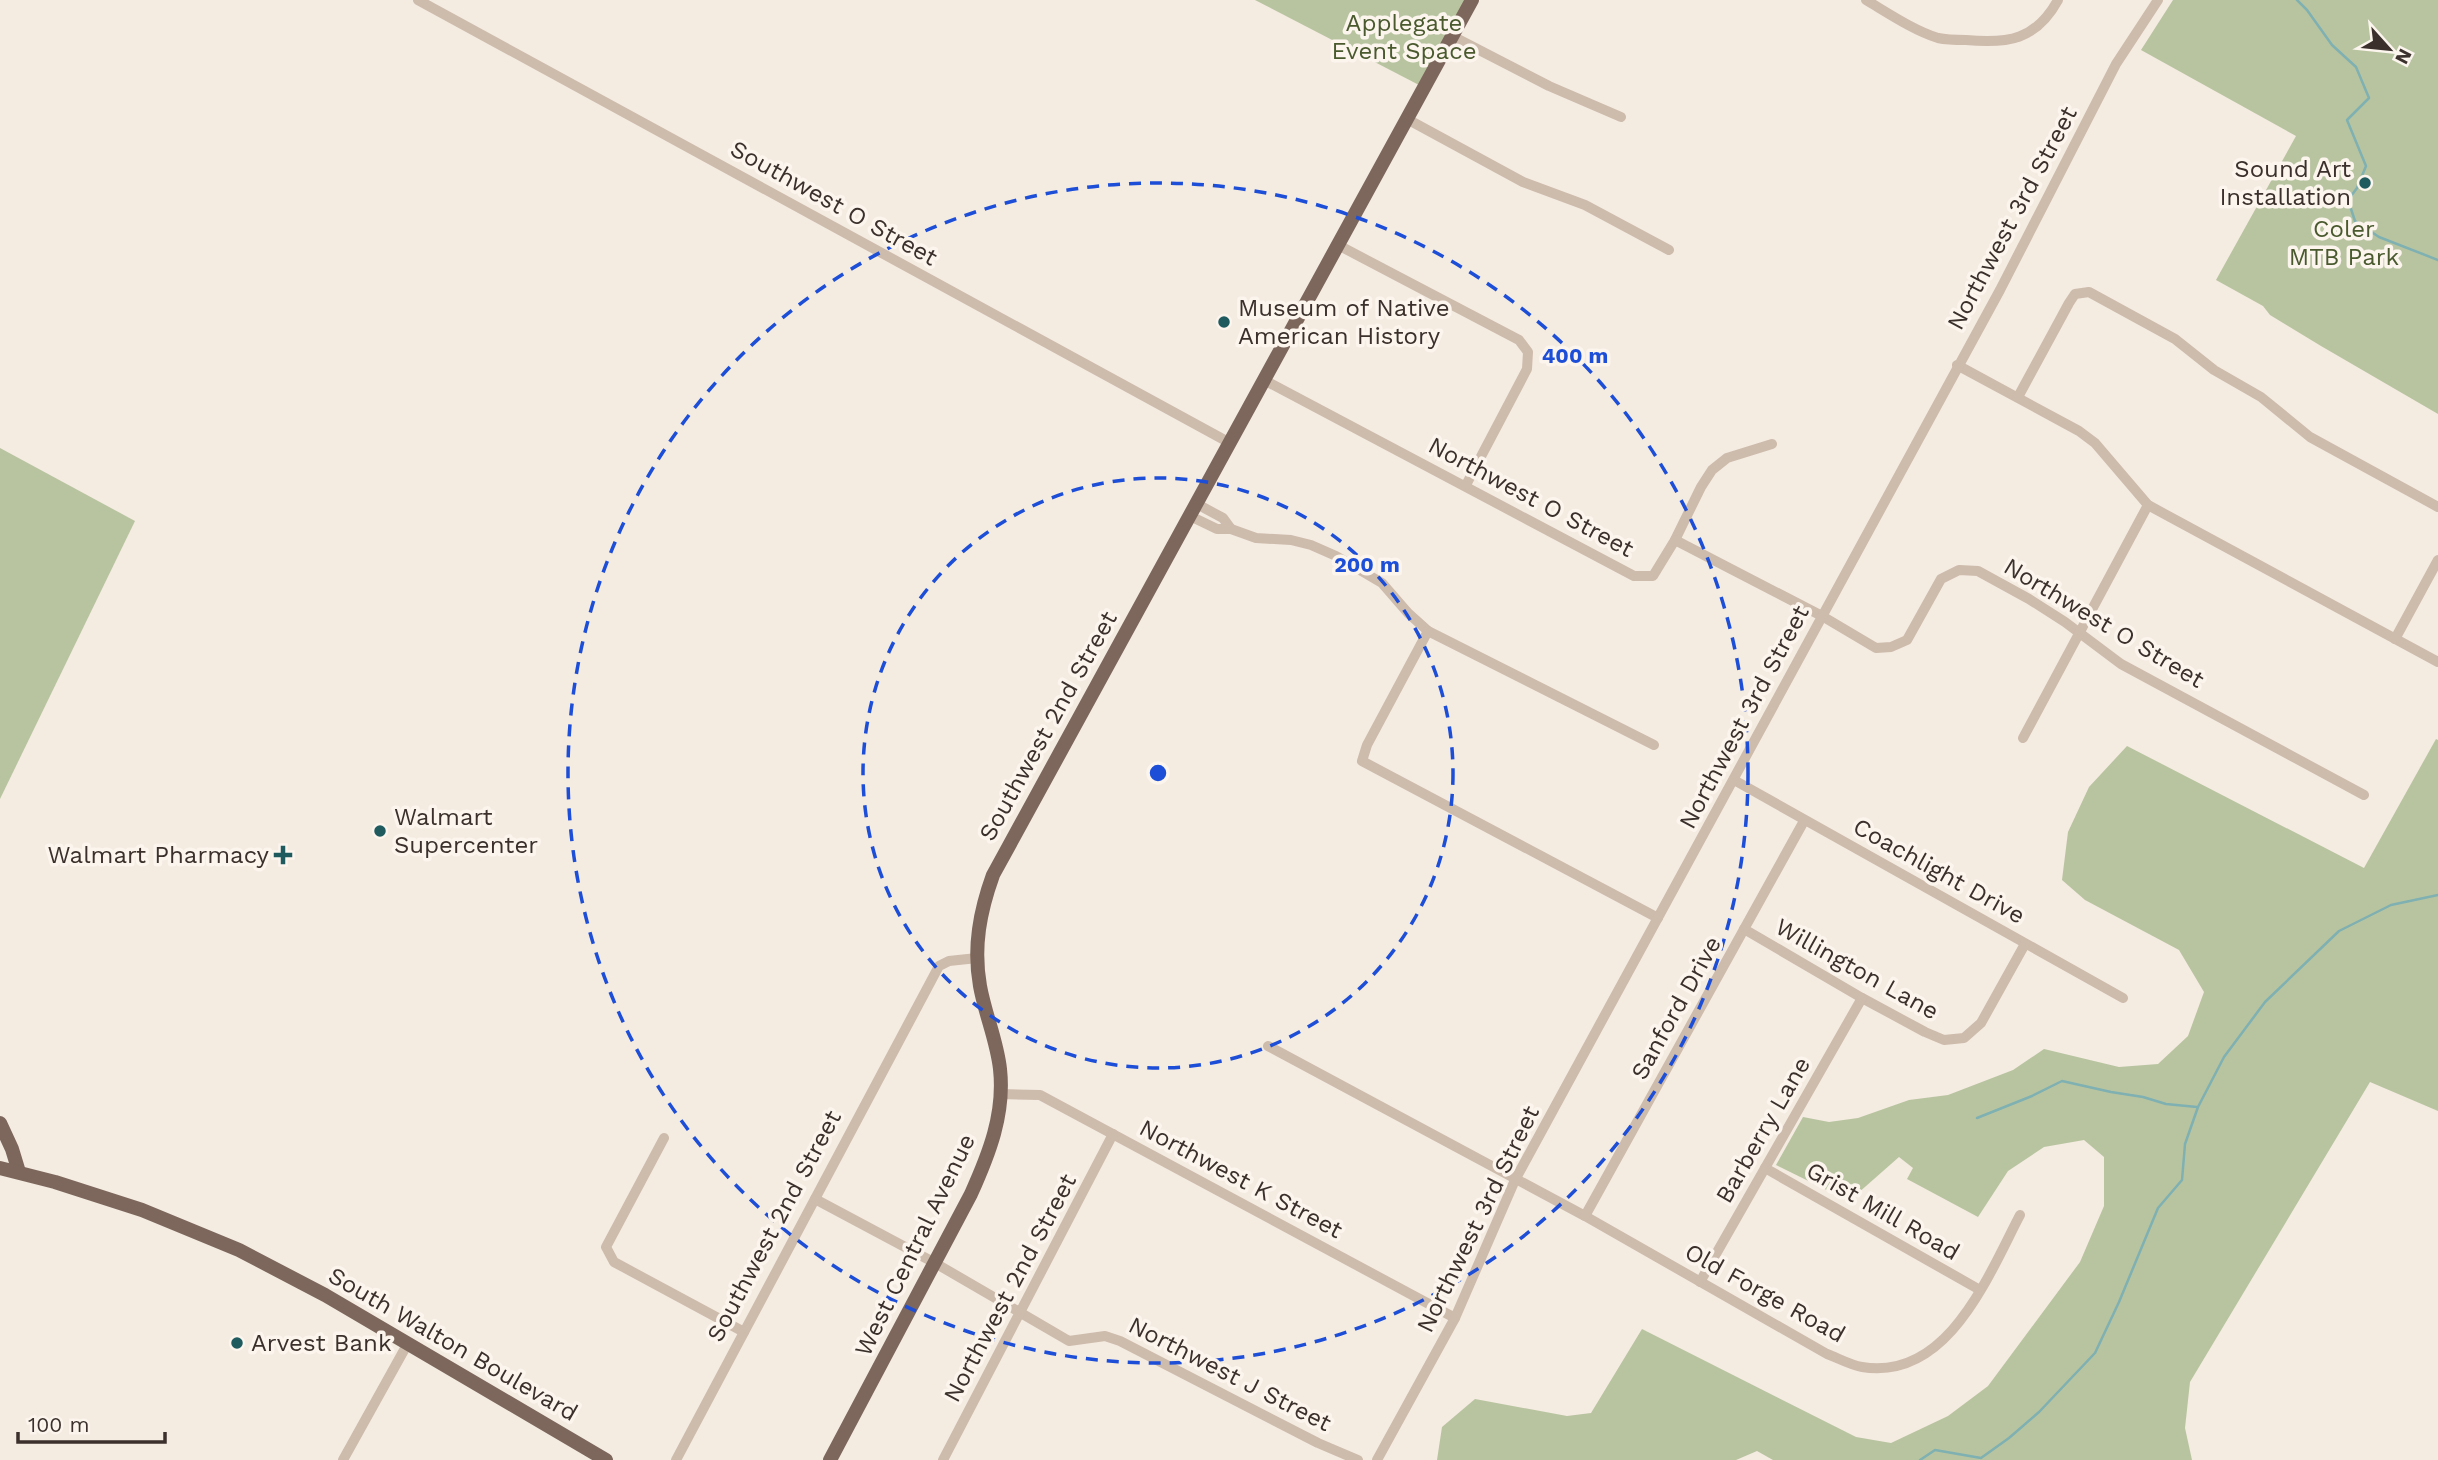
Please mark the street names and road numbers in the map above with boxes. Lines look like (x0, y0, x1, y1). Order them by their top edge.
street label: Northwest 3rd Street (1941, 102, 2083, 334)
street label: Southwest O Street (726, 134, 942, 272)
street label: Northwest O Street (1424, 431, 1638, 563)
street label: Northwest O Street (1999, 552, 2209, 694)
street label: Northwest 3rd Street (1673, 601, 1815, 833)
street label: Southwest 2nd Street (973, 606, 1123, 846)
street label: Coachlight Drive (1848, 812, 2030, 930)
street label: Willington Lane (1770, 913, 1944, 1025)
street label: Sanford Drive (1625, 932, 1727, 1084)
street label: Barberry Lane (1710, 1052, 1816, 1208)
street label: Northwest 3rd Street (1411, 1101, 1545, 1337)
street label: Southwest 2nd Street (701, 1105, 847, 1347)
street label: Northwest K Street (1135, 1114, 1347, 1244)
street label: West Central Avenue (849, 1129, 981, 1361)
street label: Grist Mill Road (1802, 1156, 1964, 1266)
street label: Northwest 2nd Street (938, 1169, 1082, 1407)
street label: Old Forge Road (1680, 1237, 1850, 1349)
street label: South Walton Boulevard (323, 1261, 583, 1427)
street label: Northwest J Street (1124, 1311, 1336, 1437)

